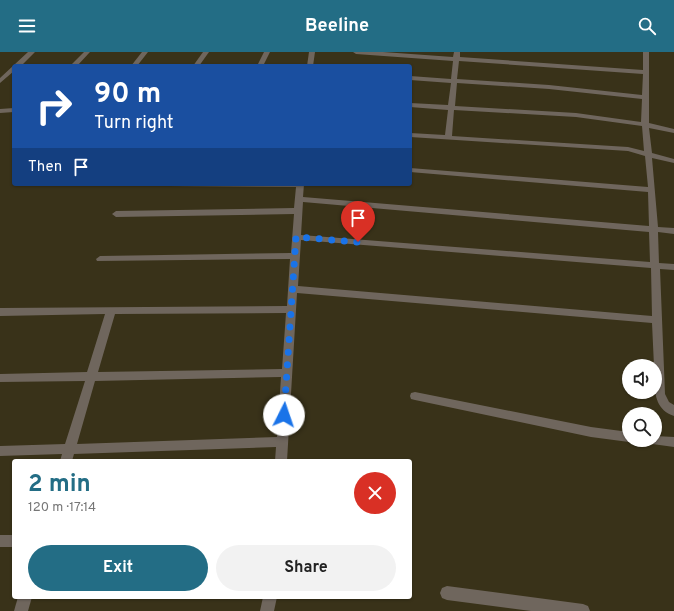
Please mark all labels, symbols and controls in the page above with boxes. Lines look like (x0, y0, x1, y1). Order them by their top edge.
icon: menu (16, 15, 38, 37)
text: Beeline (305, 15, 369, 38)
icon: search (636, 15, 658, 37)
text: 90 m (94, 77, 161, 113)
icon: right (28, 80, 80, 132)
text: Turn right (94, 112, 174, 135)
icon: arrive (70, 156, 92, 178)
text: Then (28, 158, 62, 177)
pin (341, 201, 375, 242)
icon: arrive (347, 207, 369, 229)
map controls (622, 359, 662, 447)
button: sound (622, 359, 662, 399)
position arrow (263, 394, 305, 436)
button: search (622, 407, 662, 447)
text: 2 min (28, 470, 91, 500)
button: close (354, 472, 396, 514)
text: 120 m · 17:14 (28, 500, 96, 516)
button: Exit (28, 545, 208, 591)
button: Share (216, 545, 396, 591)

